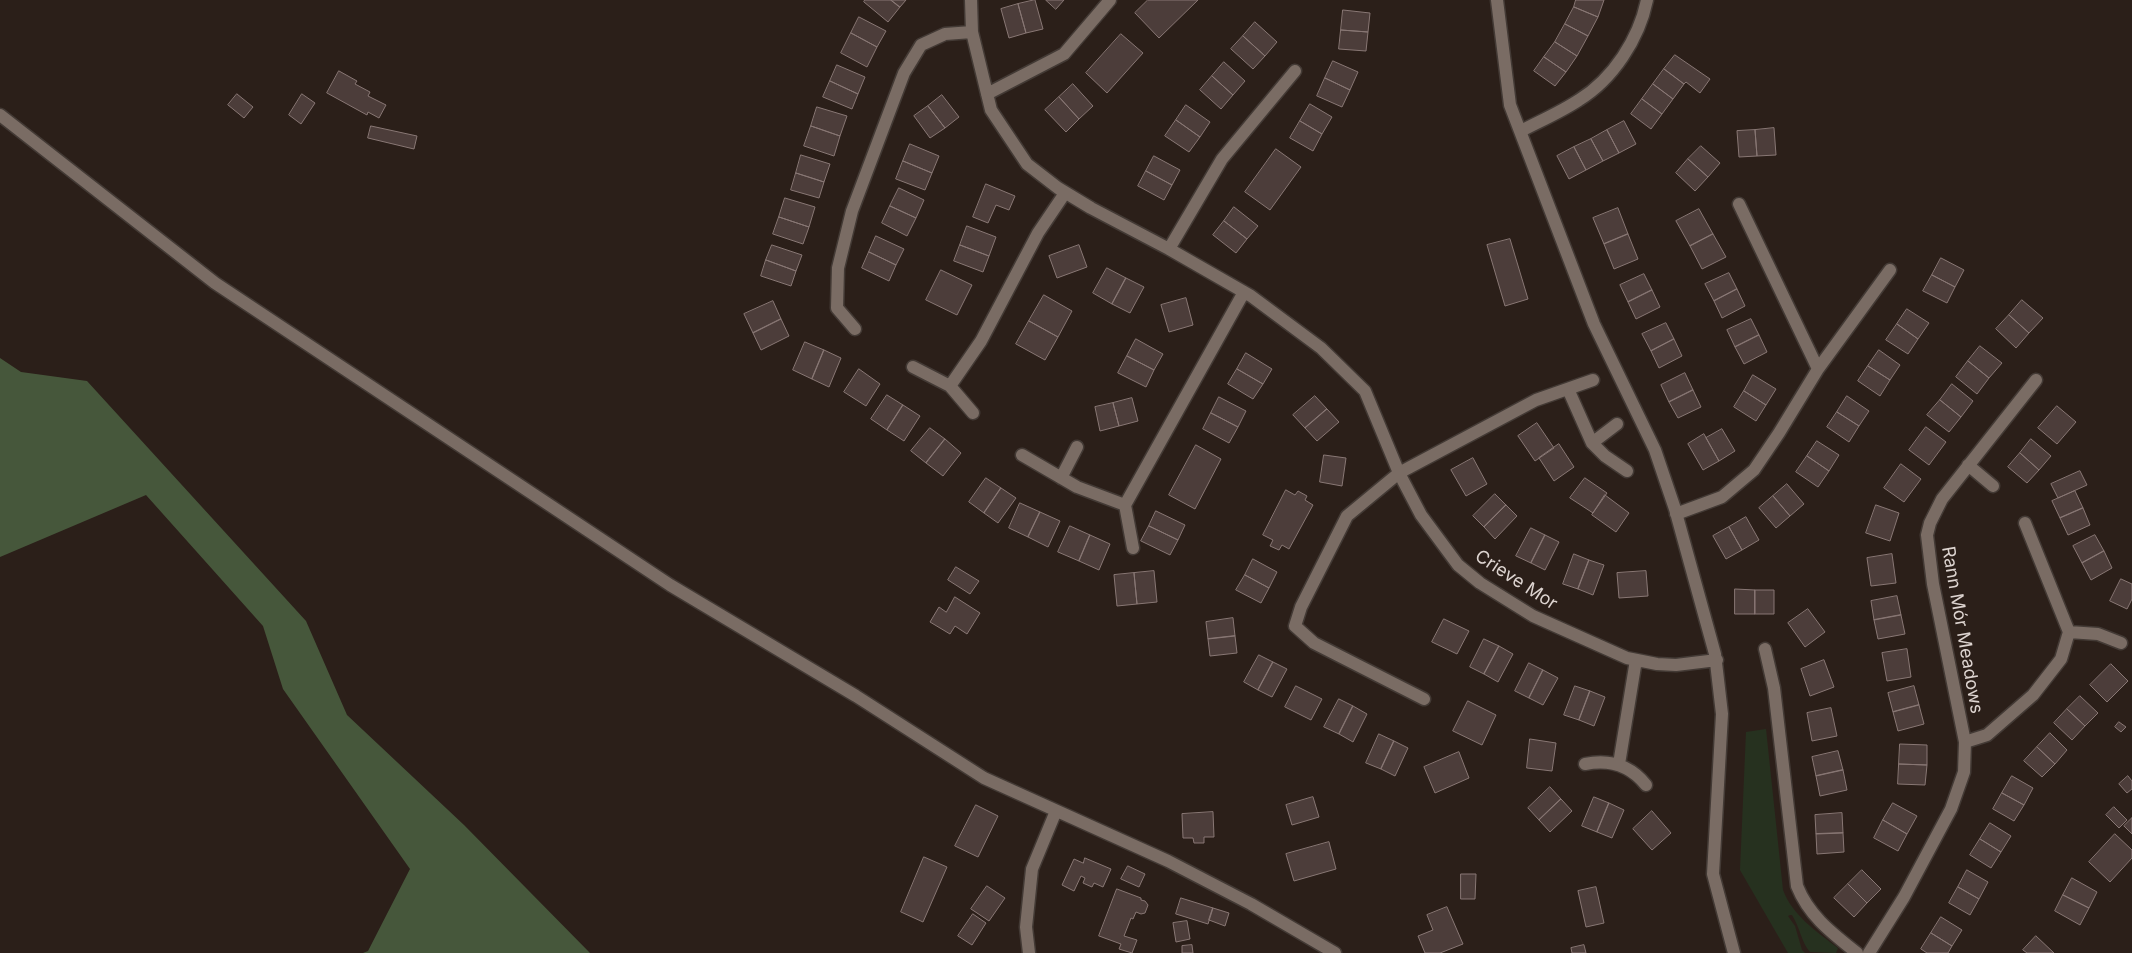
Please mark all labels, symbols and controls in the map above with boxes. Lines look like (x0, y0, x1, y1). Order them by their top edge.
street label: Crieve Mor (1471, 545, 1561, 615)
street label: Rann Mór Meadows (1937, 545, 1987, 715)

